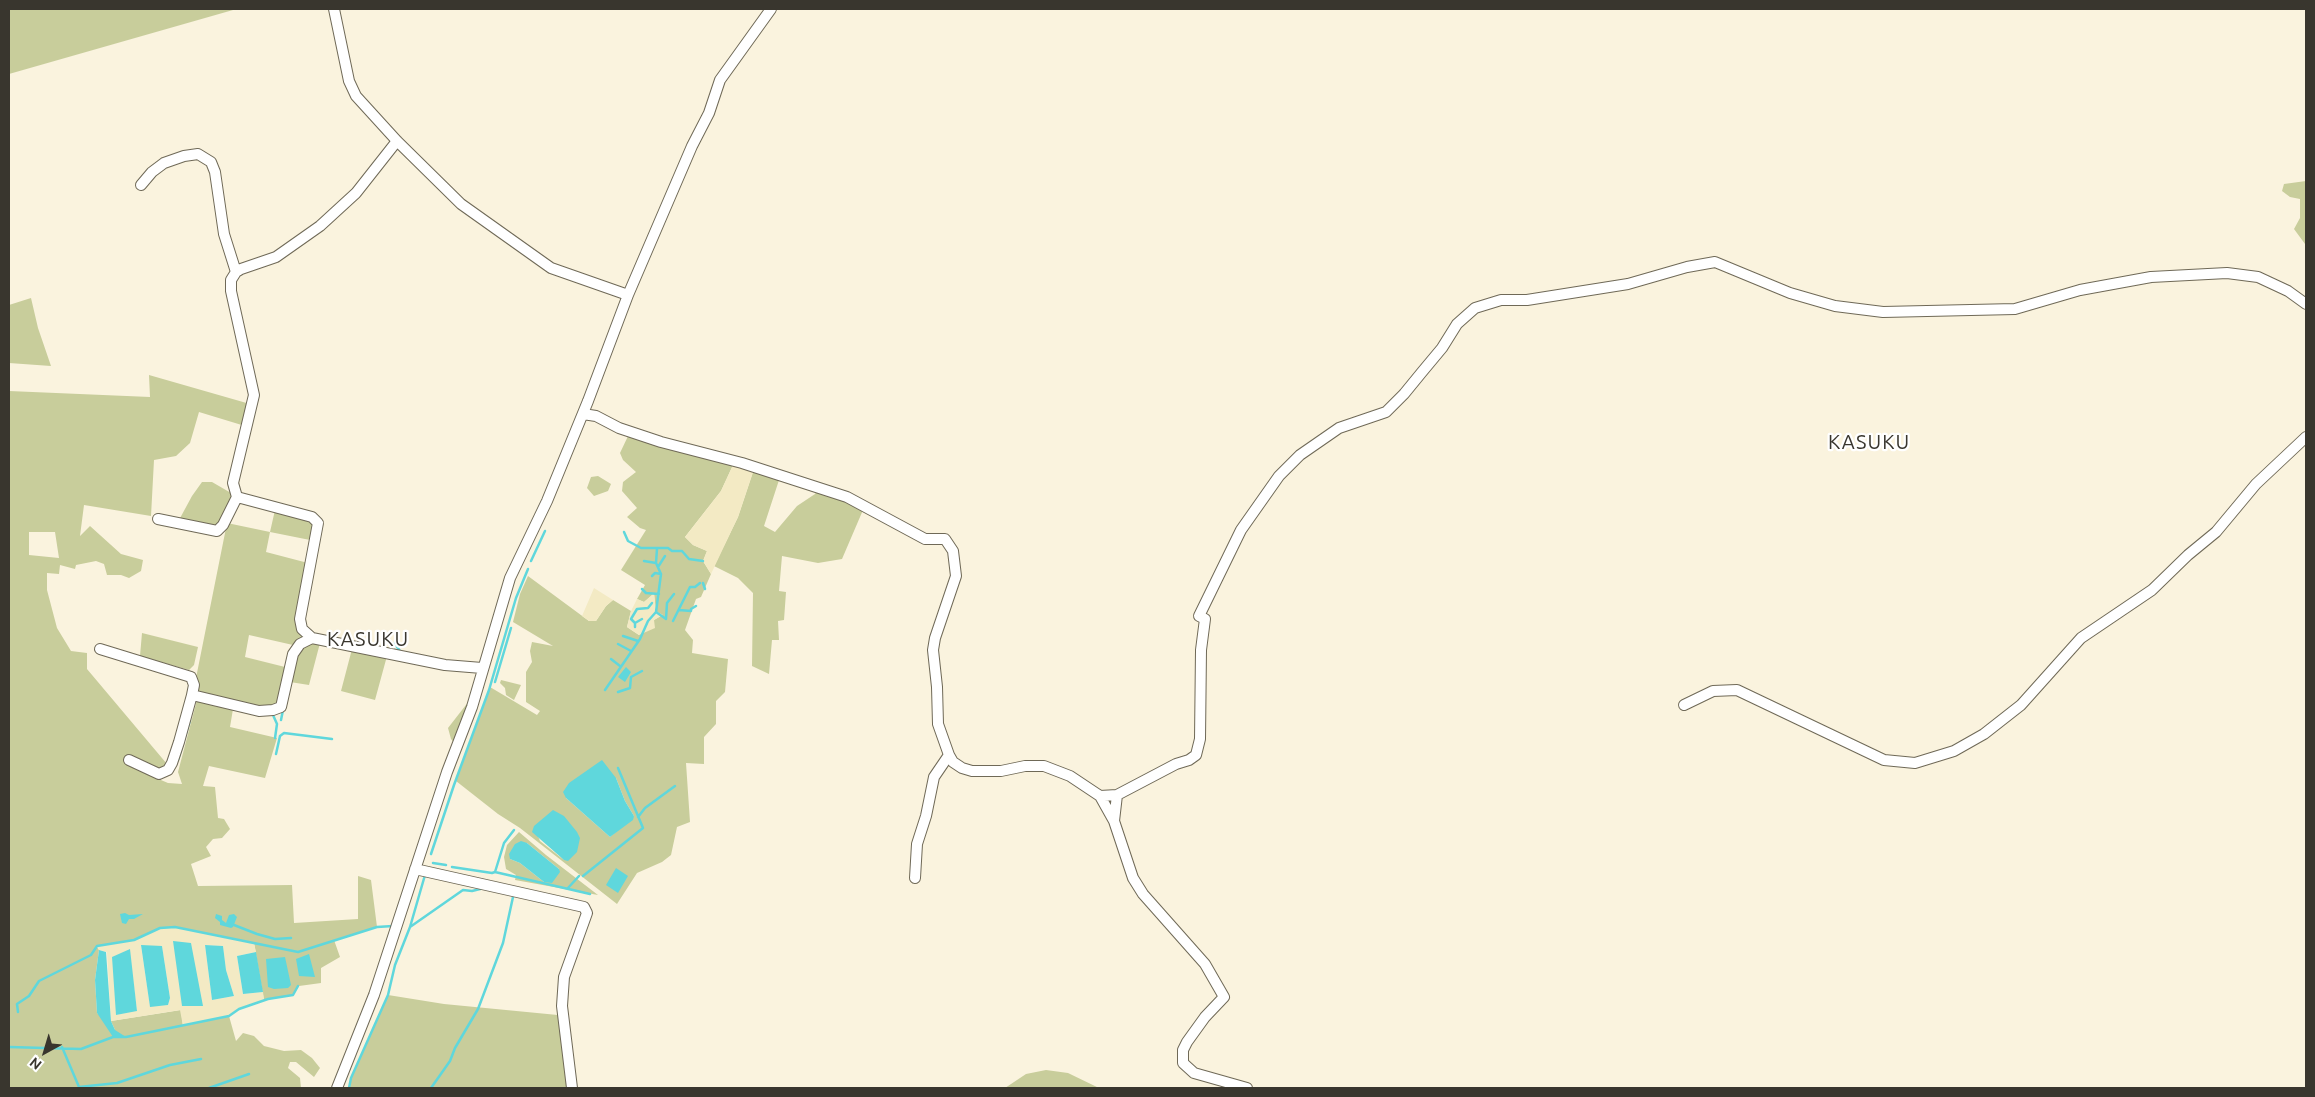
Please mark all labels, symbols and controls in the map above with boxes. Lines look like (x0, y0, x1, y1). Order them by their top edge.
district label: KASUKU (1827, 430, 1911, 454)
district label: KASUKU (326, 627, 410, 651)
north arrow (20, 1027, 70, 1077)
text: N (26, 1054, 45, 1073)

